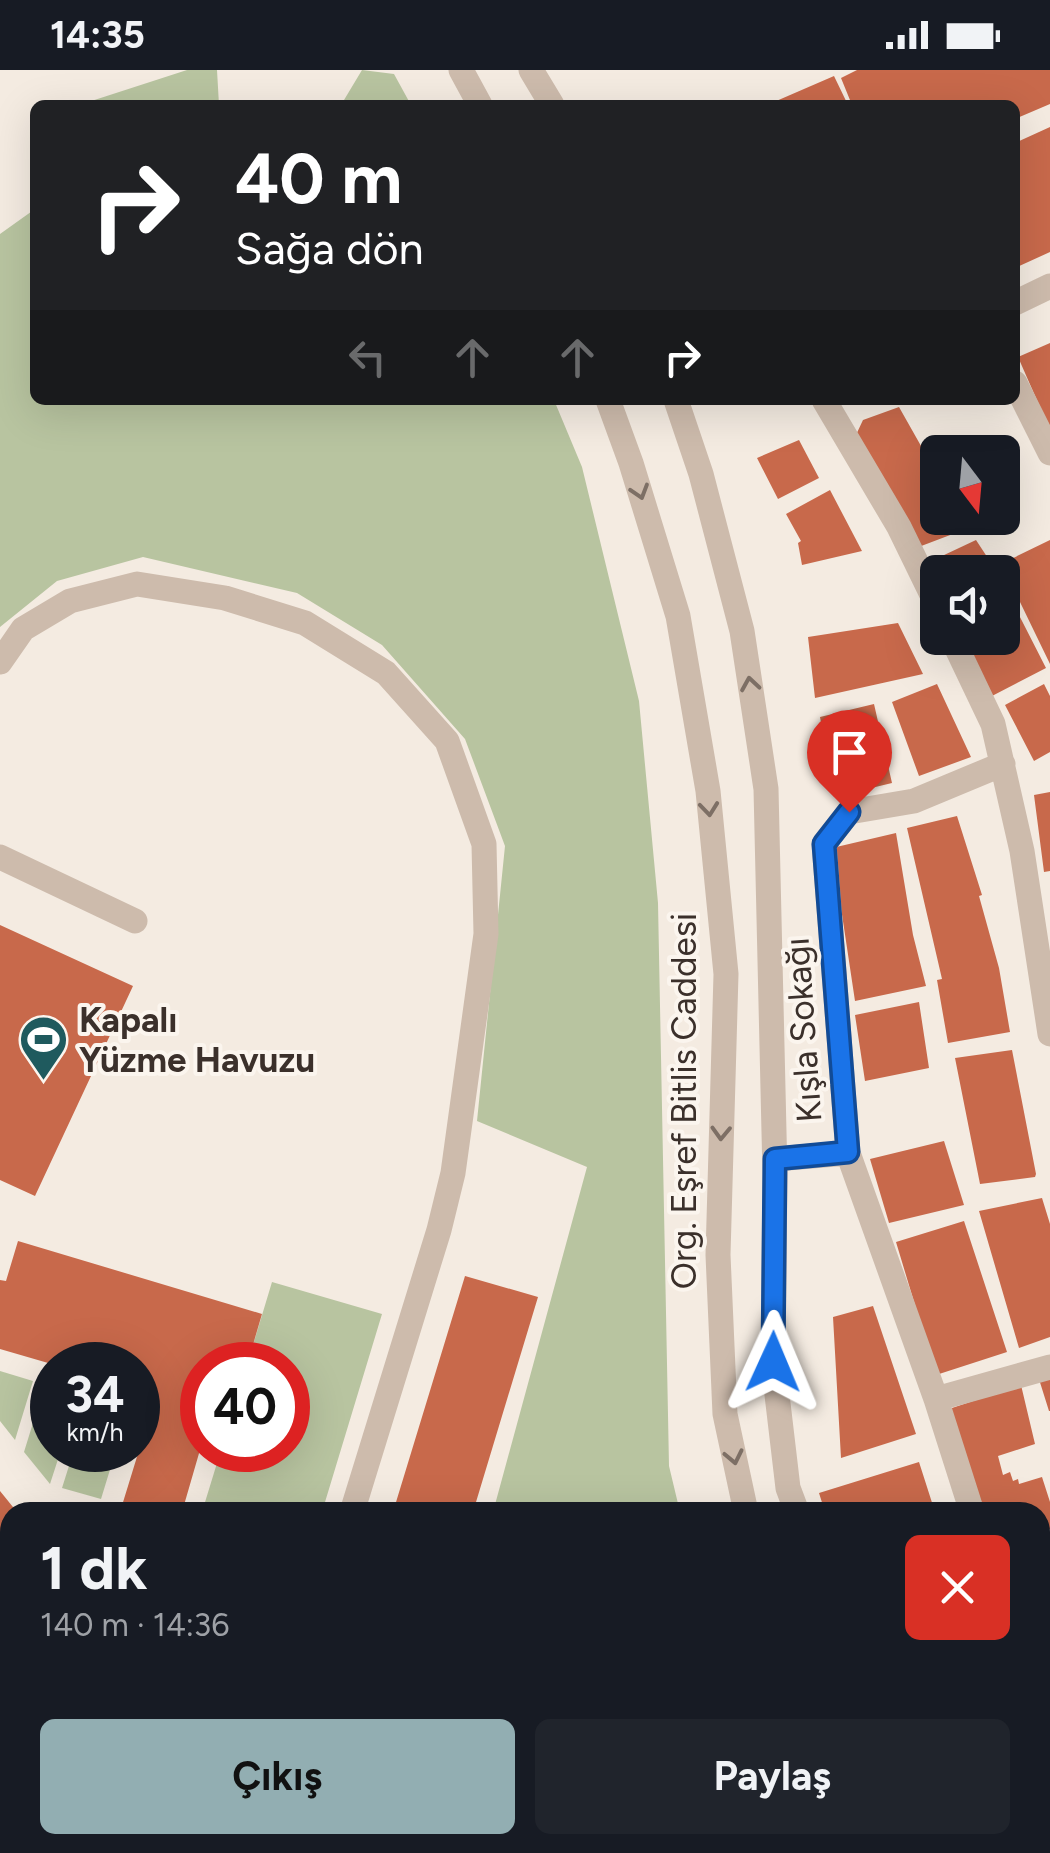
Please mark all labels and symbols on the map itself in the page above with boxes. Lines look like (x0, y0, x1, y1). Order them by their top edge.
north arrow (920, 435, 1020, 535)
one-way arrow (628, 483, 649, 500)
one-way arrow (741, 675, 762, 692)
pin (807, 710, 892, 813)
one-way arrow (698, 801, 720, 817)
street label: Org. Eşref Bitlis Caddesi (663, 913, 705, 1289)
street label: Kışla Sokağı (776, 936, 830, 1124)
place label: Kapalı Yüzme Havuzu (79, 999, 315, 1081)
sports icon: Kapalı Yüzme Havuzu (18, 1014, 70, 1082)
one-way arrow (711, 1125, 732, 1141)
position arrow (721, 1310, 825, 1414)
speed limit sign: 40 (180, 1342, 310, 1472)
one-way arrow (722, 1448, 743, 1465)

